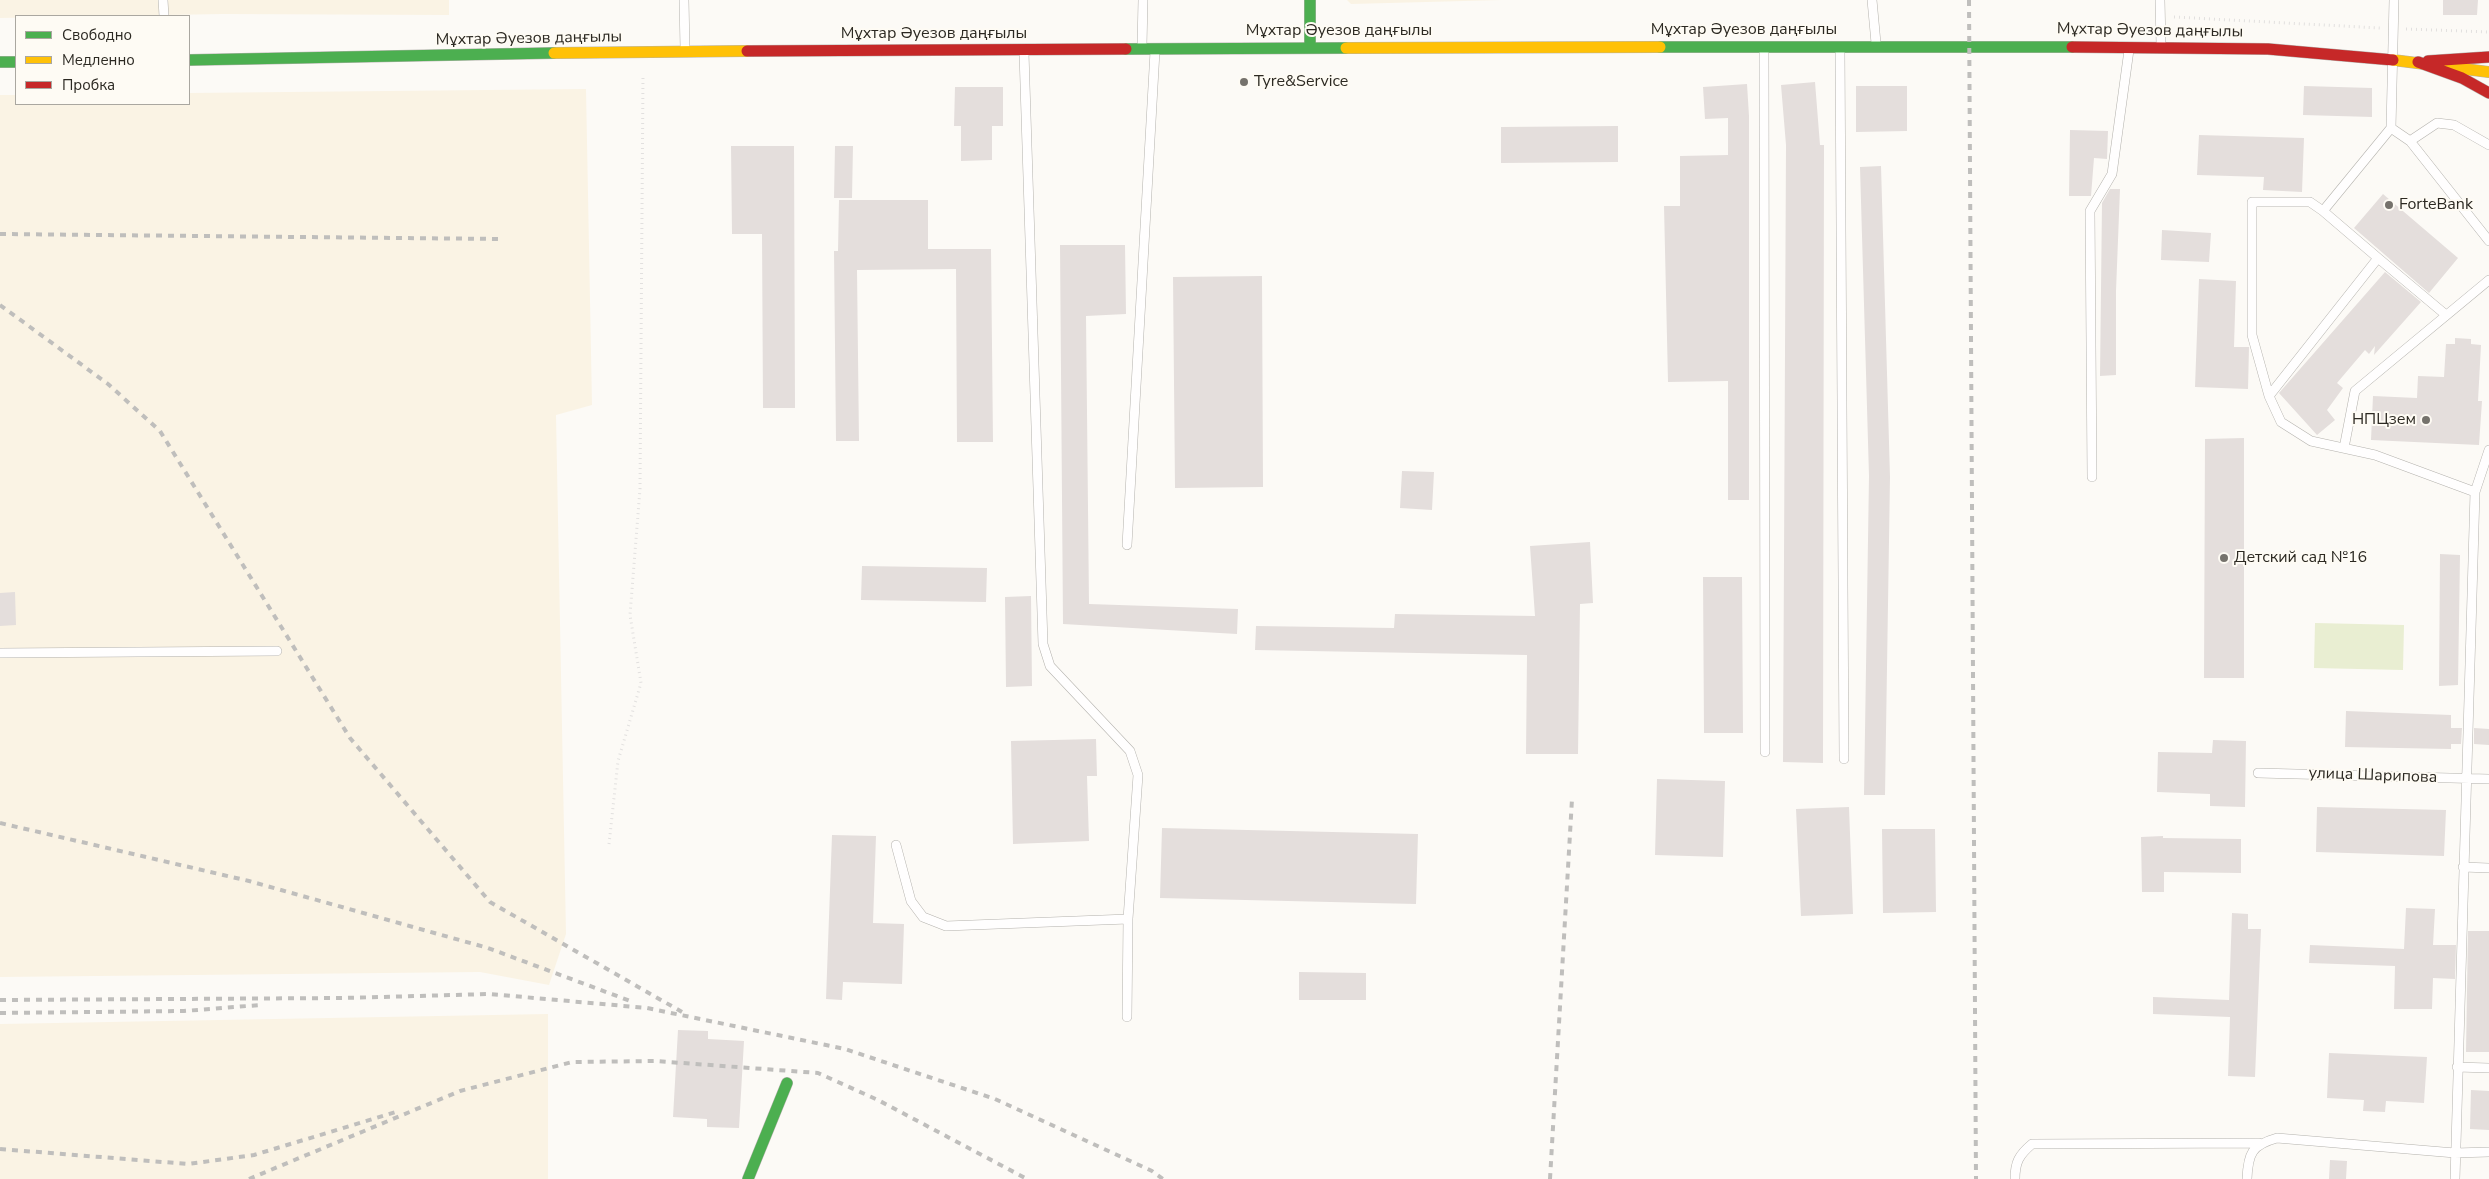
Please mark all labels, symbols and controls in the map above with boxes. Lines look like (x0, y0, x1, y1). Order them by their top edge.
legend (15, 15, 190, 105)
street label: Мұхтар Әуезов даңғылы (1651, 20, 1837, 40)
street label: Мұхтар Әуезов даңғылы (2057, 20, 2243, 42)
street label: Мұхтар Әуезов даңғылы (1246, 21, 1432, 41)
street label: Мұхтар Әуезов даңғылы (841, 24, 1027, 44)
text: Свободно (62, 25, 132, 45)
street label: Мұхтар Әуезов даңғылы (436, 28, 622, 50)
text: Медленно (62, 50, 135, 70)
place label: Tyre&Service (1254, 72, 1348, 92)
text: Пробка (62, 75, 115, 95)
marker: Tyre&Service (1238, 76, 1250, 88)
place label: ForteBank (2399, 195, 2473, 215)
marker: ForteBank (2383, 199, 2395, 211)
place label: НПЦзем (2352, 410, 2416, 430)
marker: НПЦзем (2420, 414, 2432, 426)
place label: Детский сад №16 (2234, 548, 2367, 568)
marker: Детский сад №16 (2218, 552, 2230, 564)
street label: улица Шарипова (2308, 764, 2438, 788)

